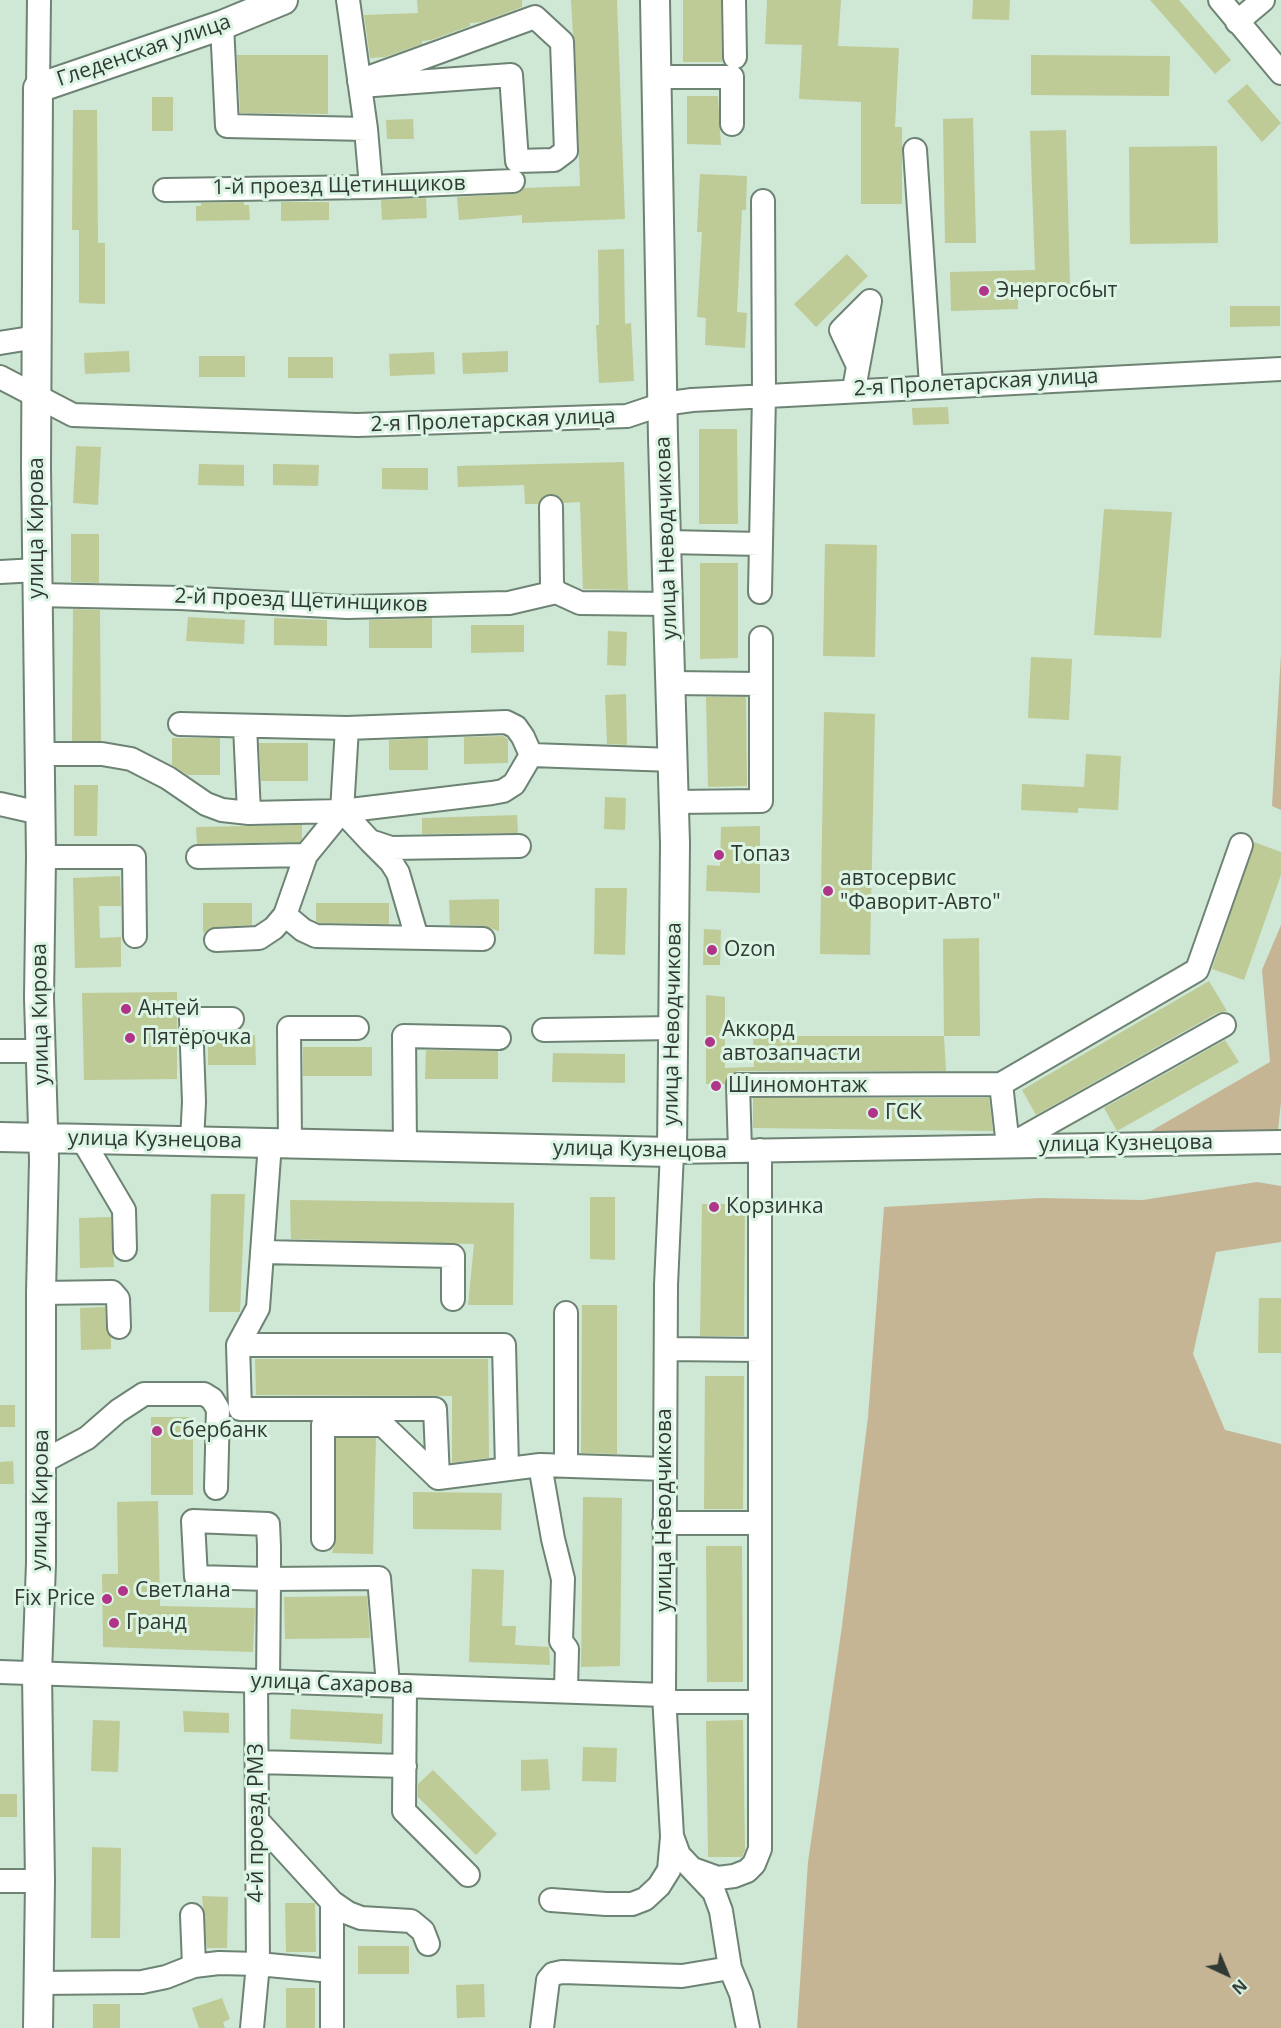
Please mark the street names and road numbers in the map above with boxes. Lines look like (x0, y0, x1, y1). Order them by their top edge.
street label: Гледенская улица (54, 9, 234, 93)
street label: 1-й проезд Щетинщиков (212, 171, 466, 201)
street label: 2-я Пролетарская улица (853, 364, 1099, 402)
street label: 2-я Пролетарская улица (370, 404, 616, 438)
street label: улица Неводчикова (651, 436, 683, 640)
street label: улица Кирова (24, 457, 50, 599)
street label: 2-й проезд Щетинщиков (174, 584, 428, 618)
street label: улица Неводчикова (659, 922, 687, 1126)
street label: улица Кирова (27, 943, 55, 1085)
street label: улица Кузнецова (68, 1126, 242, 1154)
street label: улица Кузнецова (1039, 1130, 1213, 1158)
street label: улица Кузнецова (553, 1136, 727, 1164)
street label: улица Неводчикова (652, 1408, 678, 1612)
street label: улица Кирова (27, 1429, 55, 1571)
street label: улица Сахарова (250, 1669, 414, 1699)
street label: 4-й проезд РМЗ (244, 1743, 270, 1903)

